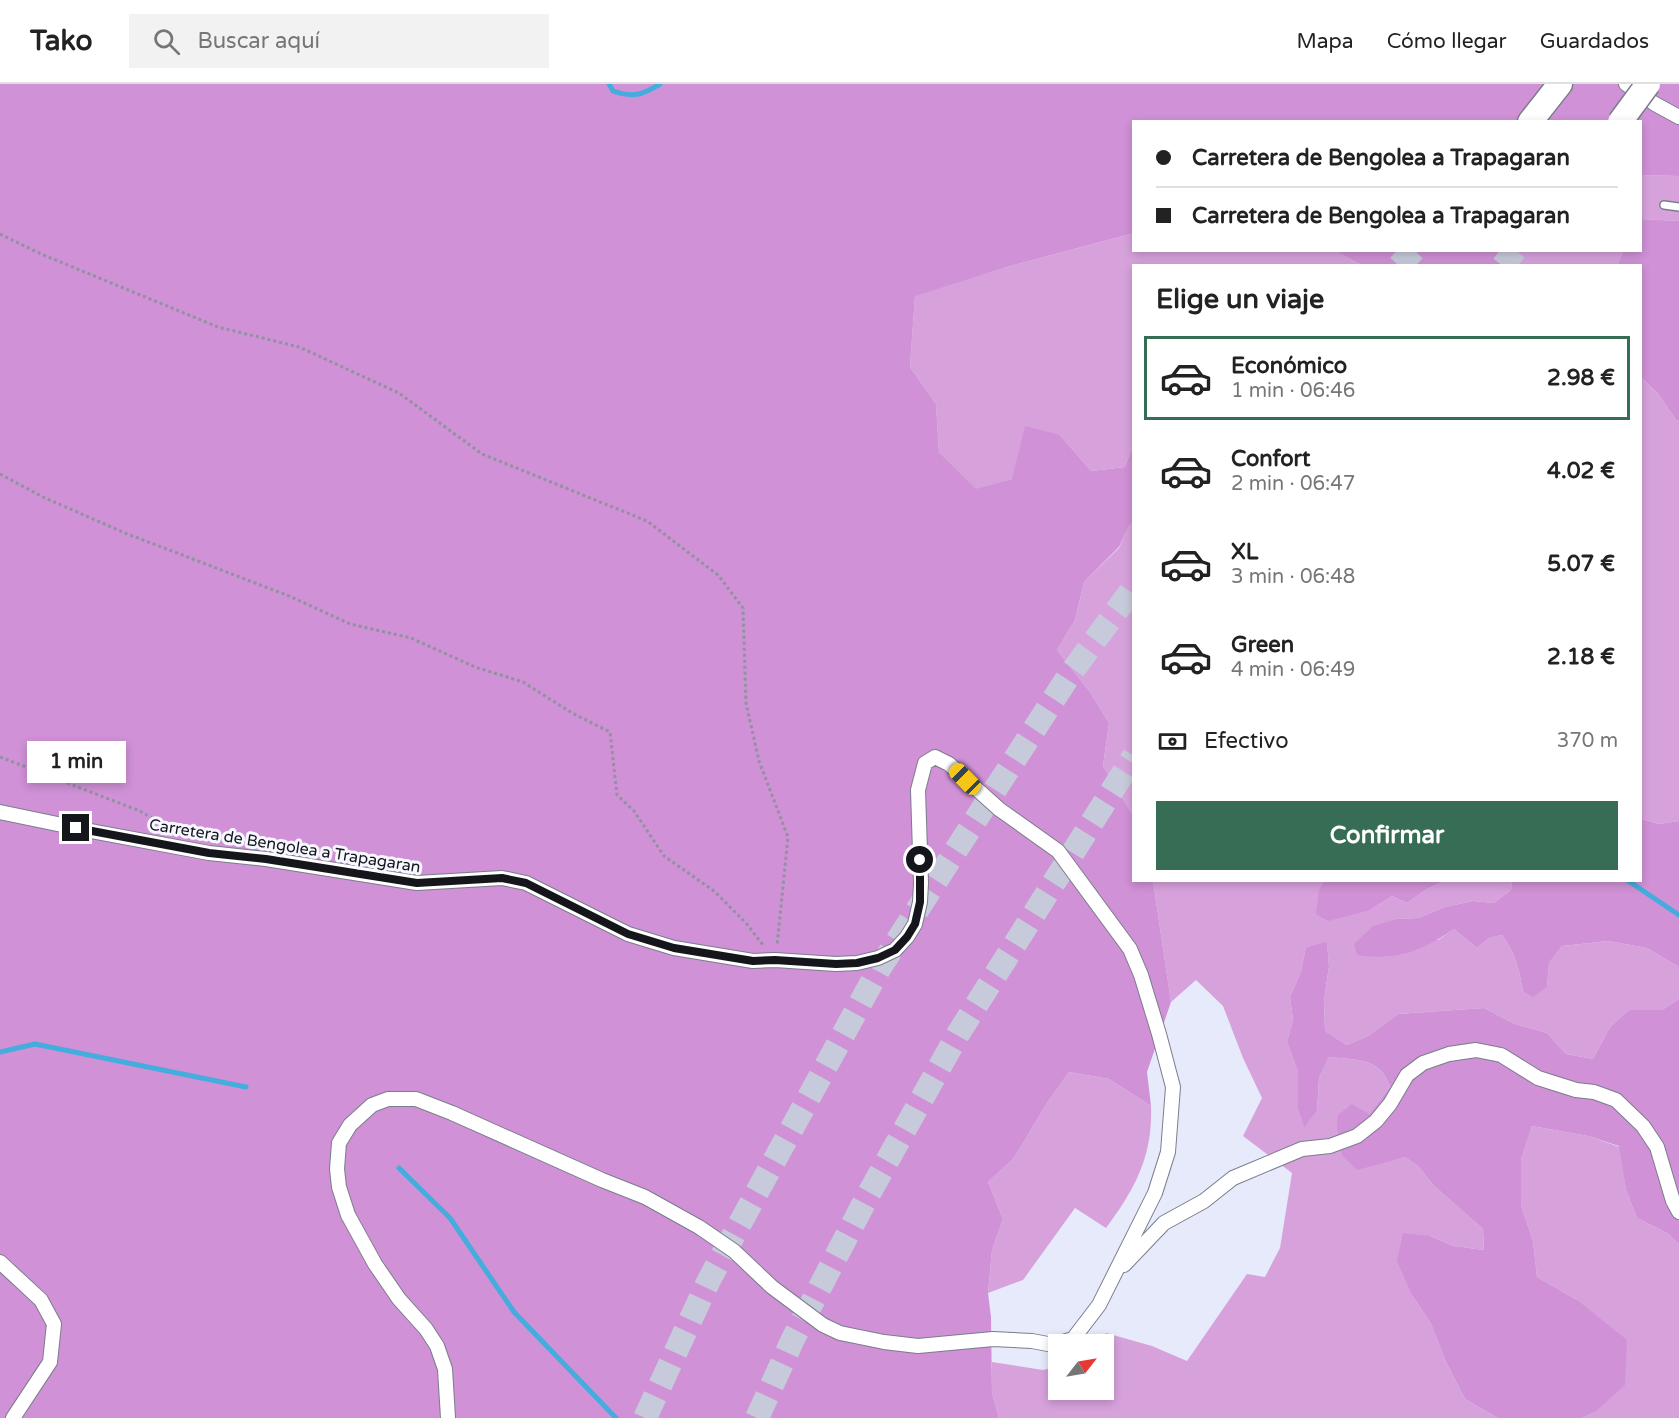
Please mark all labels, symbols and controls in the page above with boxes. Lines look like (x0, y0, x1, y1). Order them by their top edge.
search box (129, 14, 549, 68)
text: Tako (30, 24, 93, 58)
icon: search (150, 25, 183, 58)
text: Buscar aquí (198, 28, 320, 54)
text: Mapa (1296, 29, 1354, 54)
text: Cómo llegar (1387, 29, 1507, 54)
text: Guardados (1540, 29, 1649, 54)
text: Carretera de Bengolea a Trapagaran (1192, 145, 1570, 171)
text: Carretera de Bengolea a Trapagaran (1192, 203, 1570, 229)
text: Elige un viaje (1156, 283, 1324, 316)
icon: car (1159, 351, 1213, 405)
text: Económico (1231, 353, 1347, 379)
text: 2.98 € (1547, 365, 1615, 391)
text: 1 min · 06:46 (1231, 379, 1355, 403)
icon: car (1159, 444, 1213, 498)
text: Confort (1231, 446, 1310, 472)
text: 4.02 € (1547, 458, 1615, 484)
text: 2 min · 06:47 (1231, 472, 1355, 496)
icon: car (1159, 537, 1213, 591)
text: XL (1231, 539, 1258, 565)
text: 5.07 € (1547, 551, 1615, 577)
text: 3 min · 06:48 (1231, 565, 1355, 589)
icon: car (1159, 630, 1213, 684)
text: Green (1231, 632, 1294, 658)
text: 2.18 € (1547, 644, 1615, 670)
text: 4 min · 06:49 (1231, 658, 1355, 682)
icon: cash (1156, 725, 1189, 758)
text: Efectivo (1204, 728, 1289, 754)
text: 370 m (1557, 729, 1618, 753)
callout: 1 min (26, 741, 125, 783)
text: 1 min (50, 750, 103, 774)
car (946, 760, 984, 798)
button: Confirmar (1156, 801, 1618, 870)
route end (62, 814, 89, 841)
street label: Carretera de Bengolea a Trapagaran (148, 815, 422, 877)
route start (906, 846, 933, 873)
north arrow (1048, 1334, 1114, 1400)
map controls (1048, 1334, 1114, 1400)

